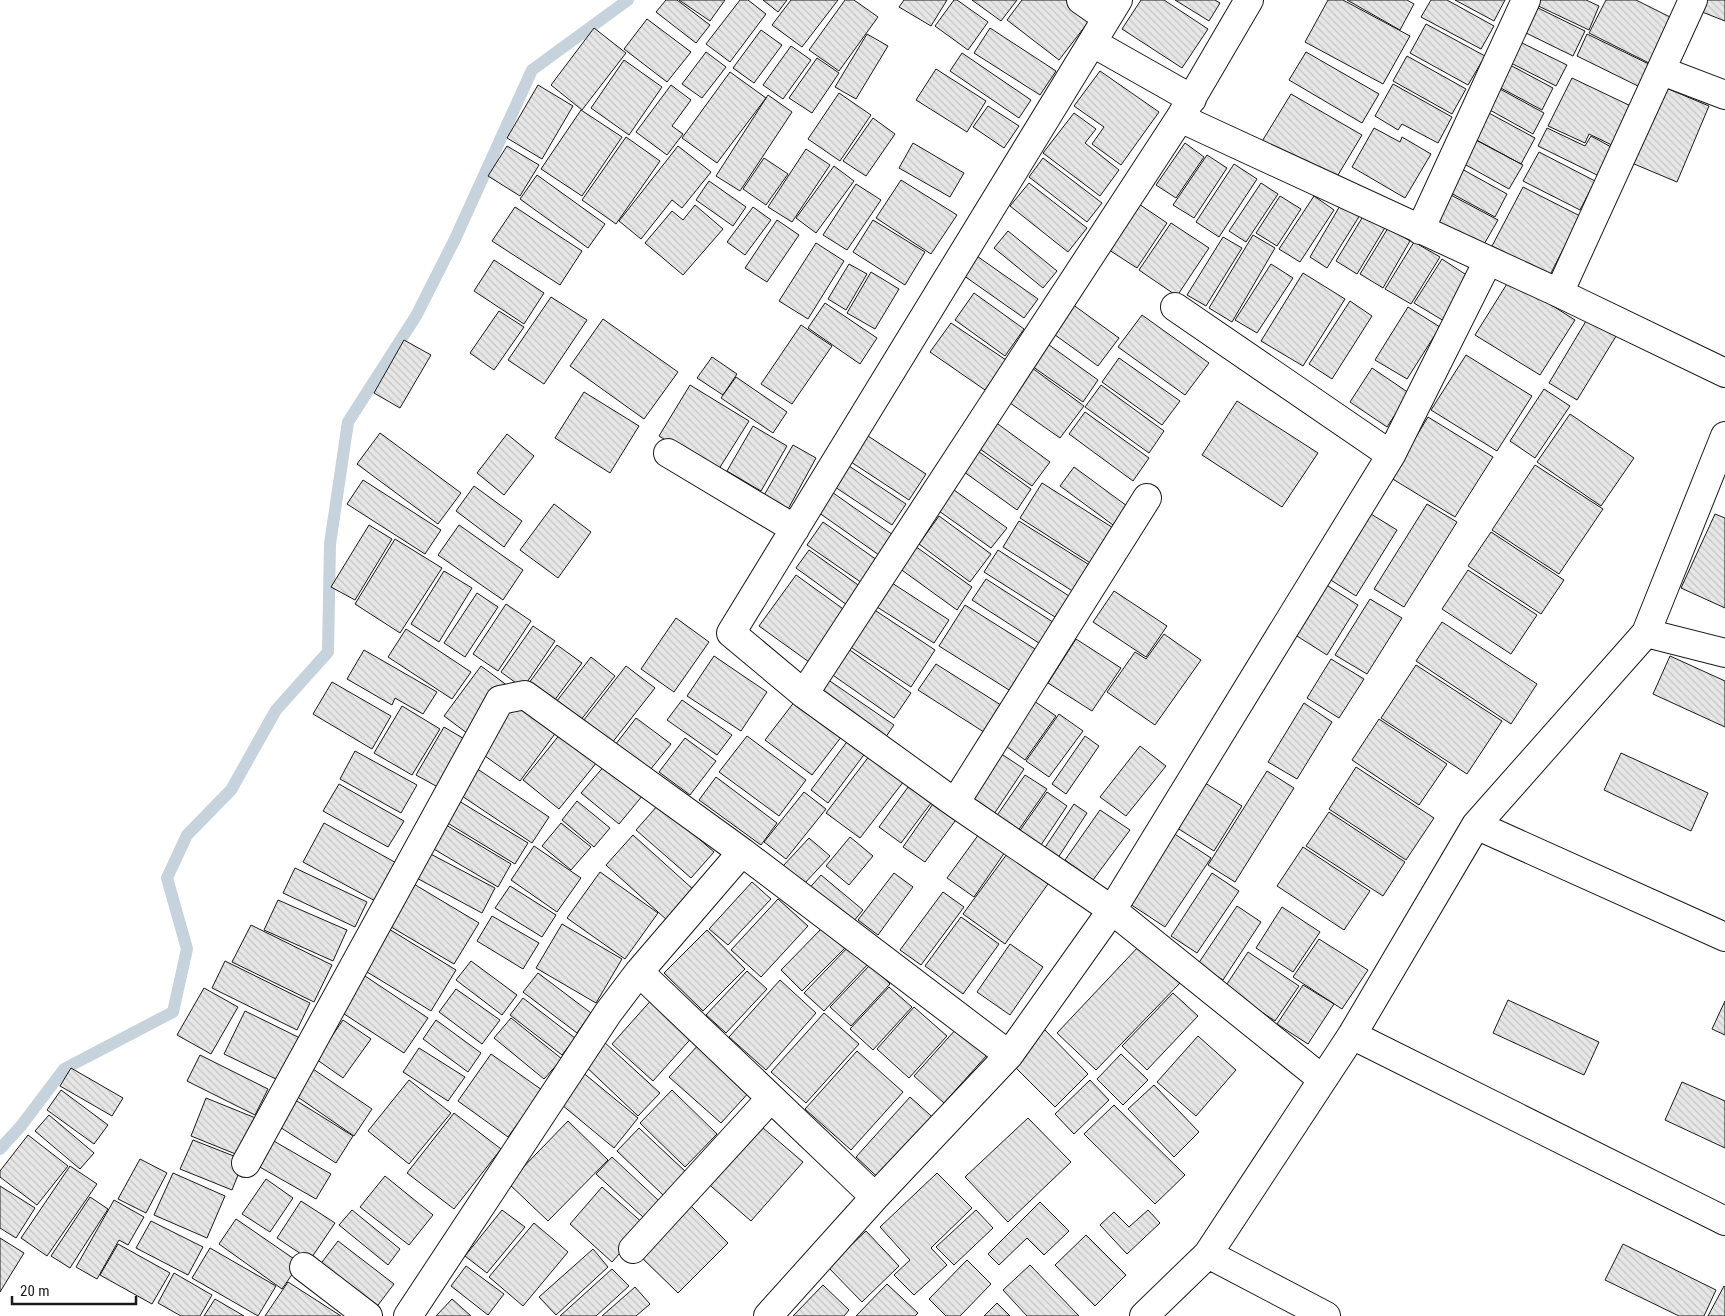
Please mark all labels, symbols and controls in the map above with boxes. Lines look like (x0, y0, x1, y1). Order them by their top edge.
scale bar (12, 1274, 136, 1306)
text: 20 m (20, 1282, 50, 1300)

